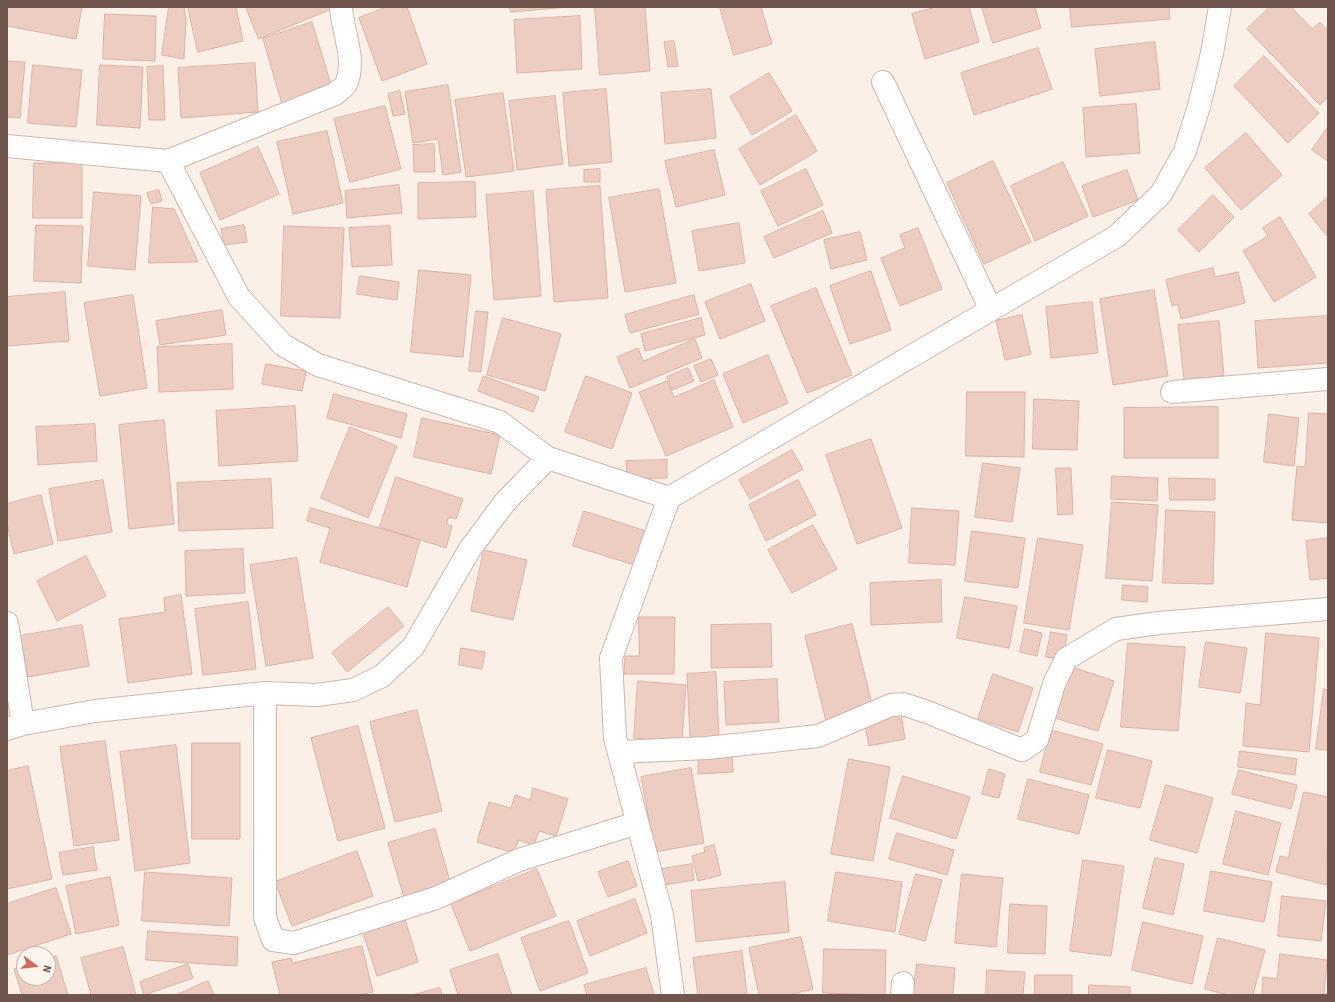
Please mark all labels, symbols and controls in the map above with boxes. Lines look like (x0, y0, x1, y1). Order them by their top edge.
north arrow (16, 946, 56, 986)
text: N (39, 963, 55, 974)

